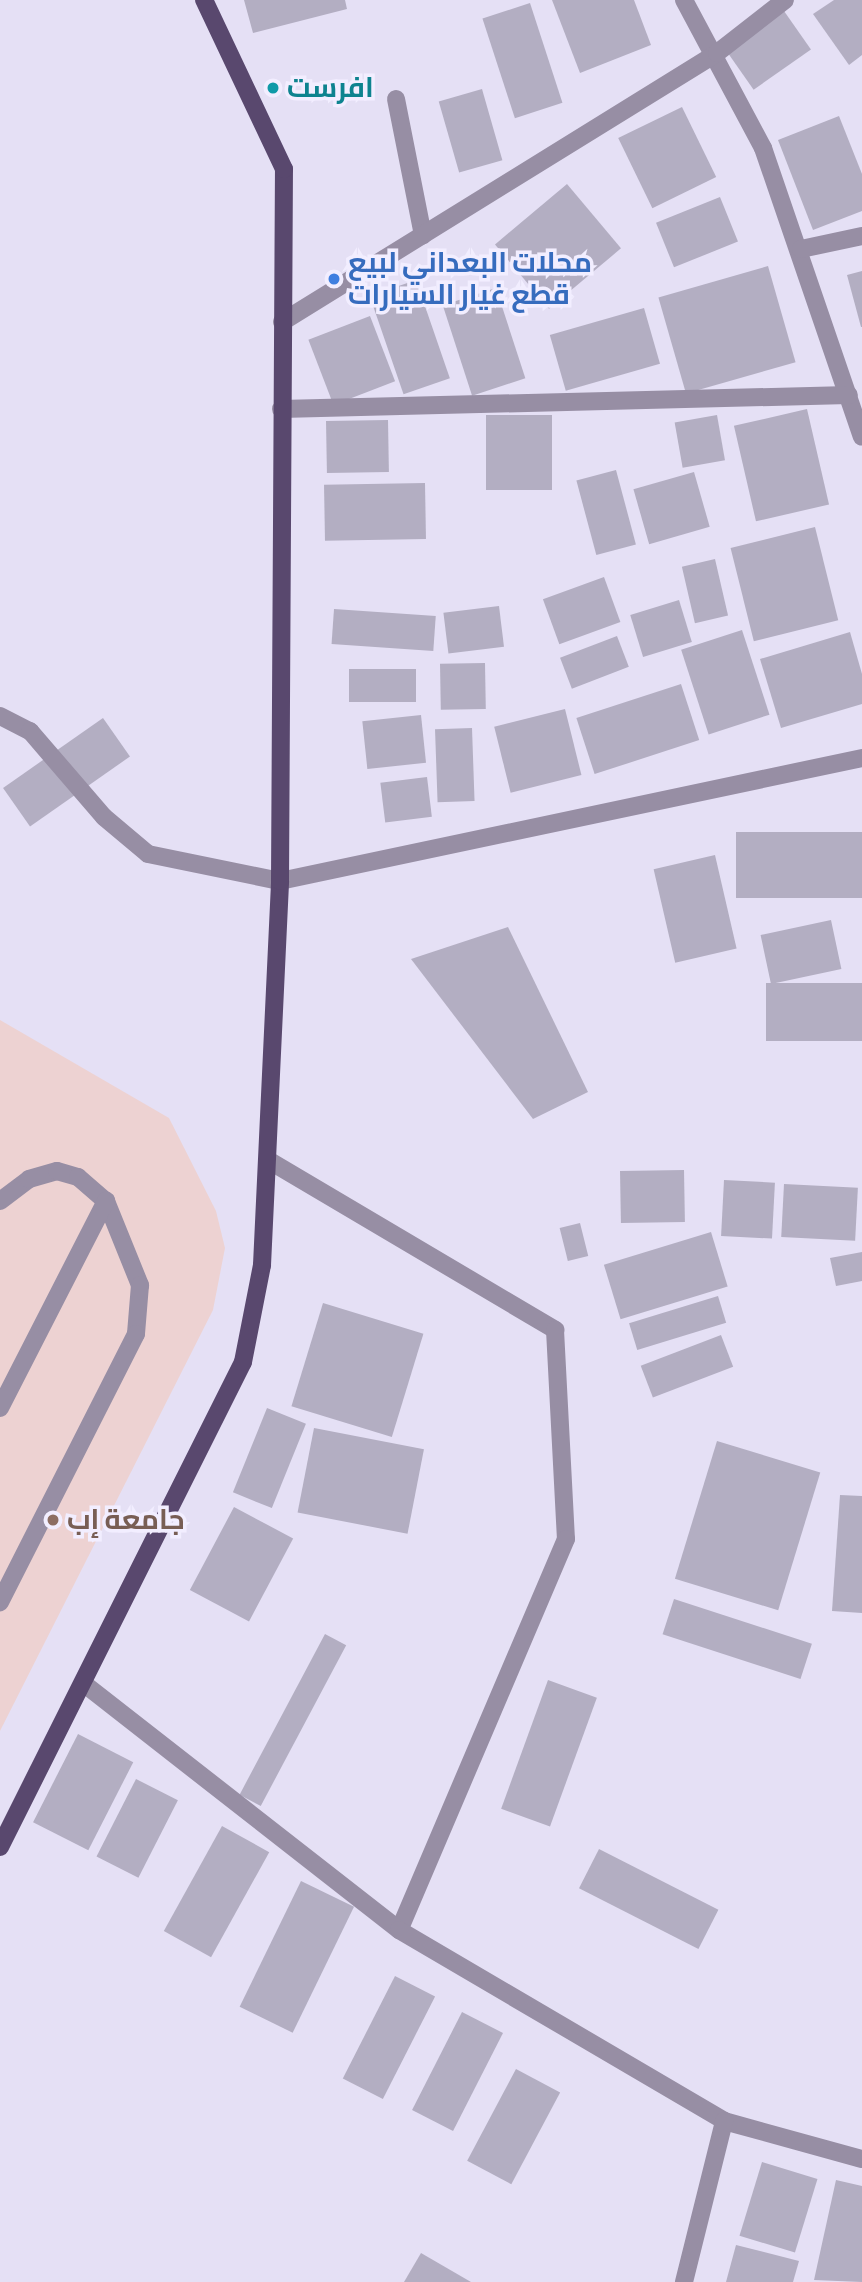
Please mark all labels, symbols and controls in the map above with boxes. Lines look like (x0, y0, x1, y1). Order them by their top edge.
place label: افرست (287, 71, 374, 105)
marker: افرست (265, 80, 281, 96)
place label: محلات البعداني لبيع قطع غيار السيارات (348, 246, 592, 312)
marker: محلات البعداني لبيع قطع غيار السيارات (326, 271, 342, 287)
place label: جامعة إب (67, 1503, 185, 1537)
marker: جامعة إب (45, 1512, 61, 1528)

